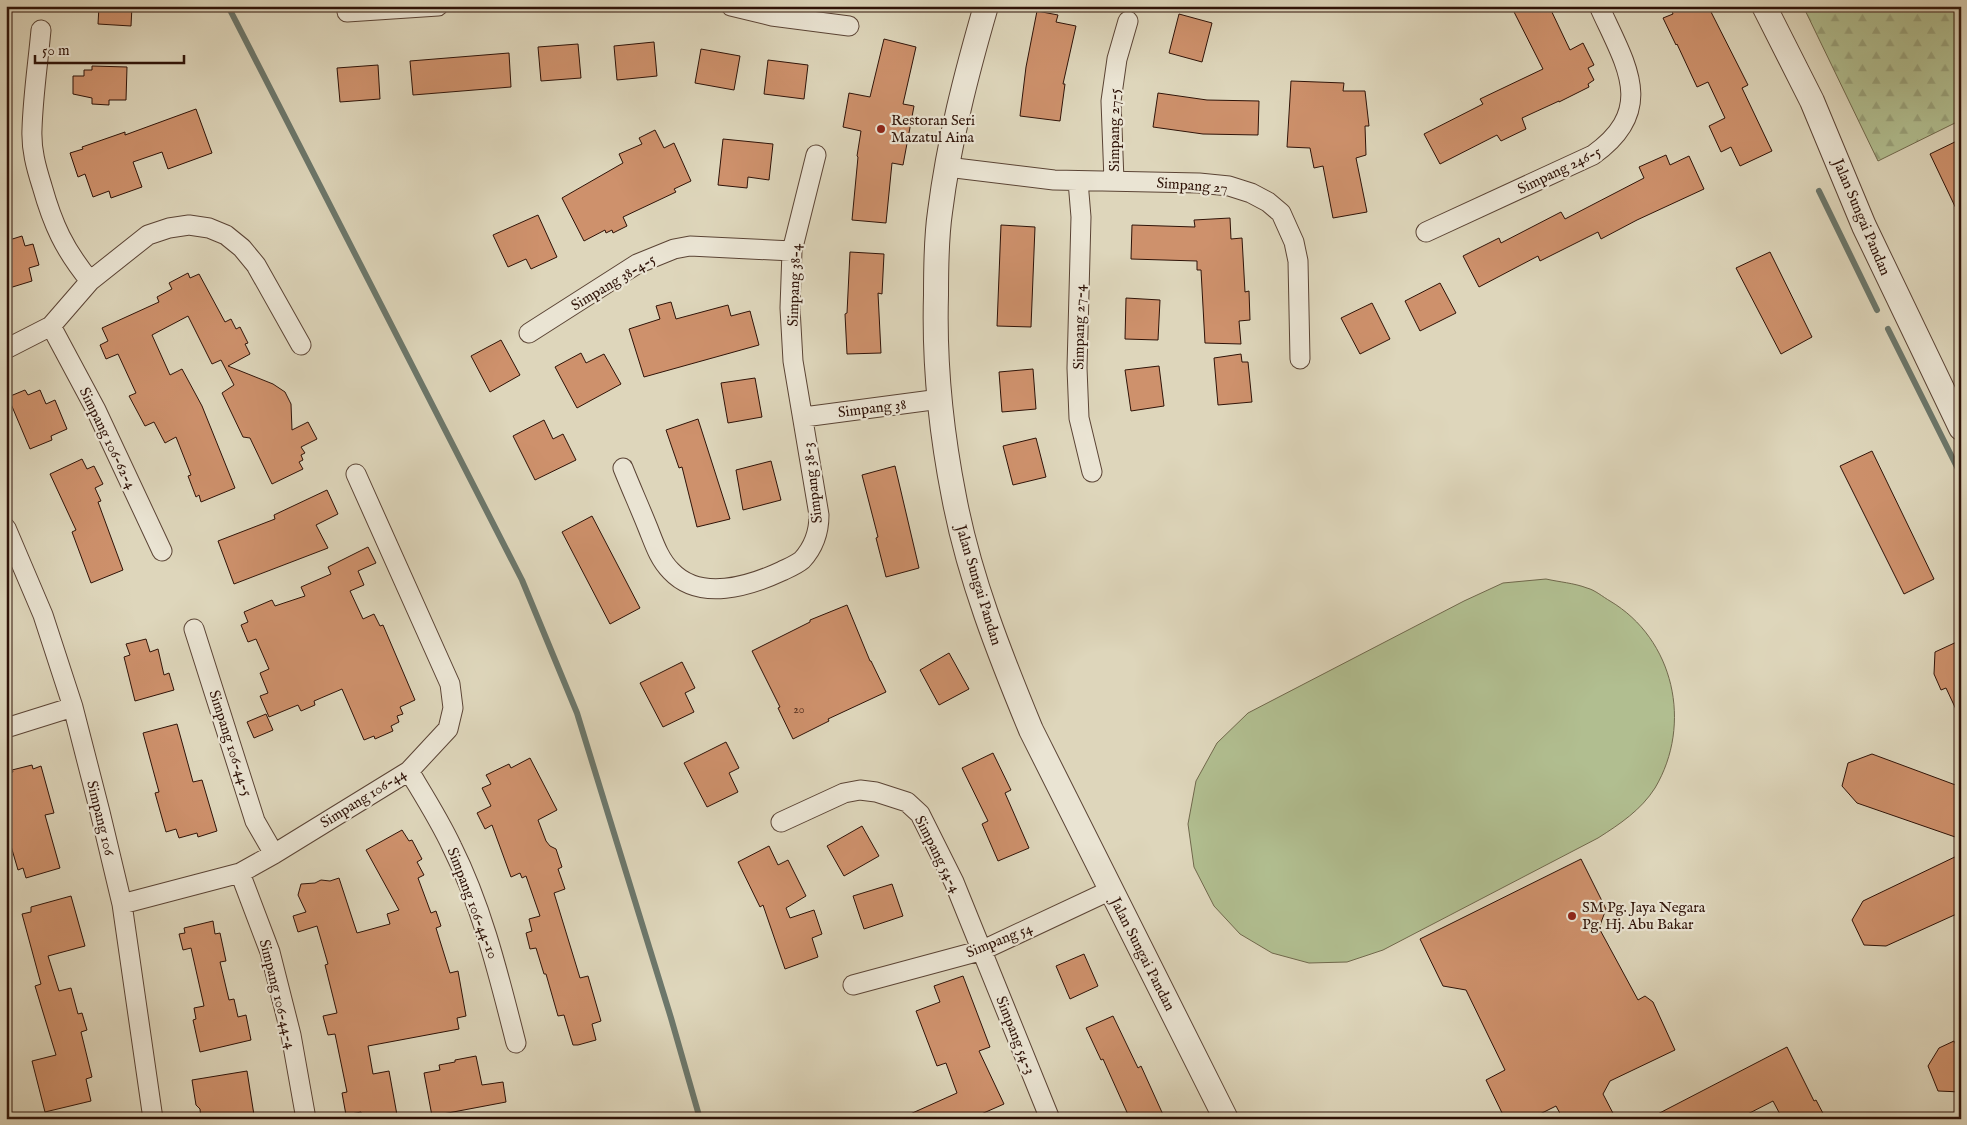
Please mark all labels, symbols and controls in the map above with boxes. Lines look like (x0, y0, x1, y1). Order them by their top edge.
scale bar (35, 32, 184, 64)
text: 50 m (42, 41, 70, 60)
street label: Simpang 27-5 (1105, 88, 1124, 172)
place label: Restoran Seri Mazatul Aina (891, 111, 975, 147)
marker: Restoran Seri Mazatul Aina (875, 123, 887, 135)
street label: Simpang 246-5 (1514, 142, 1605, 199)
street label: Jalan Sungai Pandan (1828, 154, 1895, 278)
street label: Simpang 27 (1156, 174, 1228, 197)
street label: Simpang 38-4 (784, 243, 805, 327)
street label: Simpang 38-4-5 (567, 249, 660, 315)
street label: Simpang 27-4 (1069, 283, 1090, 370)
street label: Simpang 106-62-4 (75, 384, 141, 493)
street label: Simpang 38 (837, 395, 907, 422)
street label: Simpang 38-3 (798, 441, 827, 524)
street label: Jalan Sungai Pandan (951, 521, 1006, 648)
street label: Simpang 106-44-5 (204, 688, 257, 799)
house number: 20 (793, 702, 805, 717)
street label: Simpang 106-44 (317, 764, 410, 833)
street label: Simpang 106 (82, 779, 119, 858)
street label: Simpang 54-4 (910, 812, 965, 897)
street label: Simpang 106-44-10 (443, 845, 503, 962)
street label: Jalan Sungai Pandan (1105, 892, 1179, 1014)
place label: SM Pg. Jaya Negara Pg. Hj. Abu Bakar (1582, 898, 1706, 934)
marker: SM Pg. Jaya Negara Pg. Hj. Abu Bakar (1566, 910, 1578, 922)
street label: Simpang 54 (963, 918, 1036, 962)
street label: Simpang 106-44-4 (255, 937, 300, 1052)
street label: Simpang 54-3 (991, 993, 1040, 1077)

